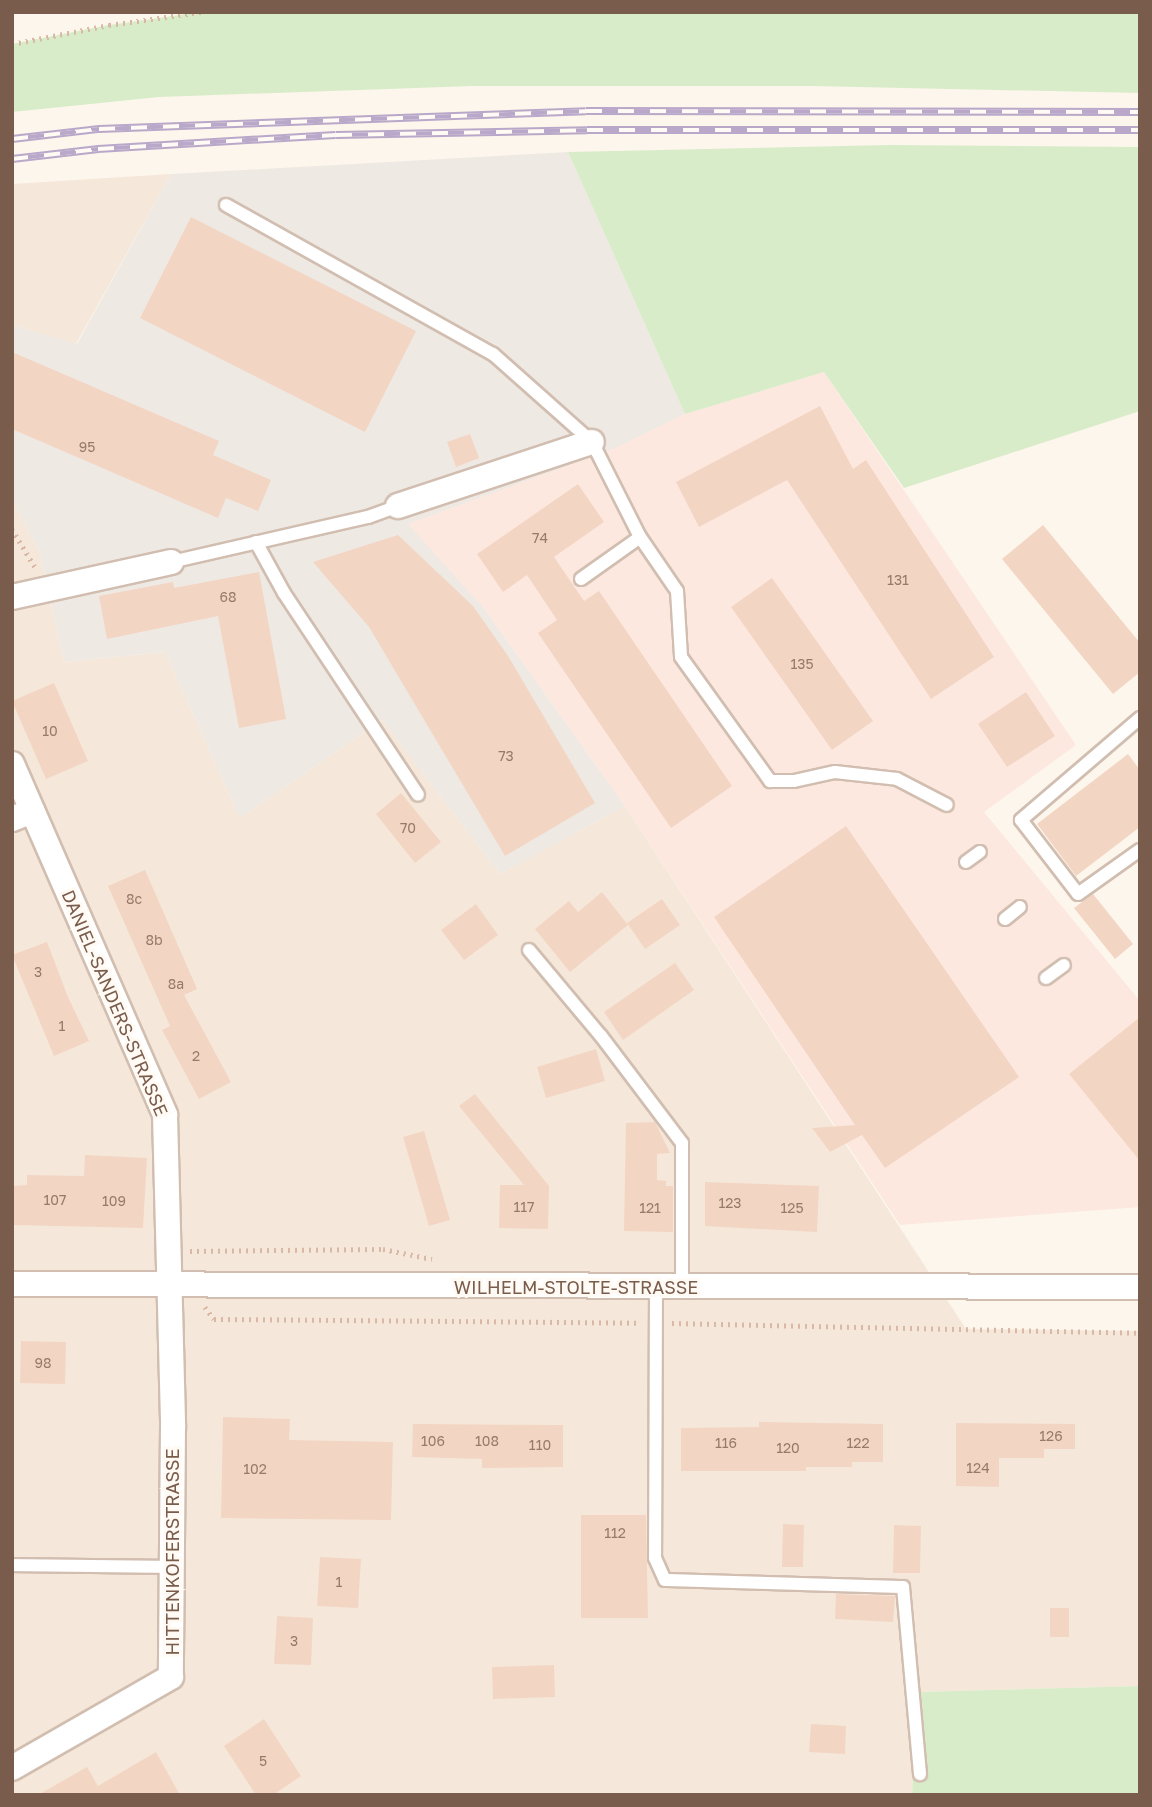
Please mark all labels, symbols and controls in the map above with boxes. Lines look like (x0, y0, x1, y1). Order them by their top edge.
house number: 95 (79, 439, 95, 455)
house number: 74 (532, 530, 548, 546)
house number: 131 (887, 572, 909, 588)
house number: 68 (219, 589, 237, 605)
house number: 135 (790, 656, 814, 672)
house number: 10 (42, 723, 58, 739)
house number: 73 (498, 748, 514, 764)
house number: 70 (400, 820, 416, 836)
street label: DANIEL-SANDERS-STRASSE (57, 887, 173, 1119)
house number: 8c (126, 891, 142, 907)
house number: 8b (145, 932, 163, 948)
house number: 3 (34, 964, 42, 980)
house number: 8a (168, 976, 184, 992)
house number: 1 (59, 1018, 65, 1034)
house number: 2 (192, 1048, 200, 1064)
house number: 107 (44, 1192, 66, 1208)
house number: 109 (102, 1193, 126, 1209)
house number: 123 (718, 1195, 742, 1211)
house number: 117 (514, 1199, 534, 1215)
house number: 121 (639, 1200, 661, 1216)
house number: 125 (780, 1200, 804, 1216)
street label: WILHELM-STOLTE-STRASSE (454, 1276, 698, 1298)
house number: 98 (34, 1355, 52, 1371)
house number: 126 (1039, 1428, 1063, 1444)
house number: 106 (421, 1433, 445, 1449)
house number: 108 (475, 1433, 499, 1449)
house number: 116 (715, 1435, 737, 1451)
house number: 122 (846, 1435, 870, 1451)
house number: 110 (529, 1437, 551, 1453)
house number: 120 (776, 1440, 800, 1456)
street label: HITTENKOFERSTRASSE (161, 1449, 183, 1655)
house number: 124 (966, 1460, 990, 1476)
house number: 102 (243, 1461, 267, 1477)
house number: 112 (604, 1525, 626, 1541)
house number: 1 (336, 1574, 342, 1590)
house number: 3 (290, 1633, 298, 1649)
house number: 5 (259, 1753, 267, 1769)

